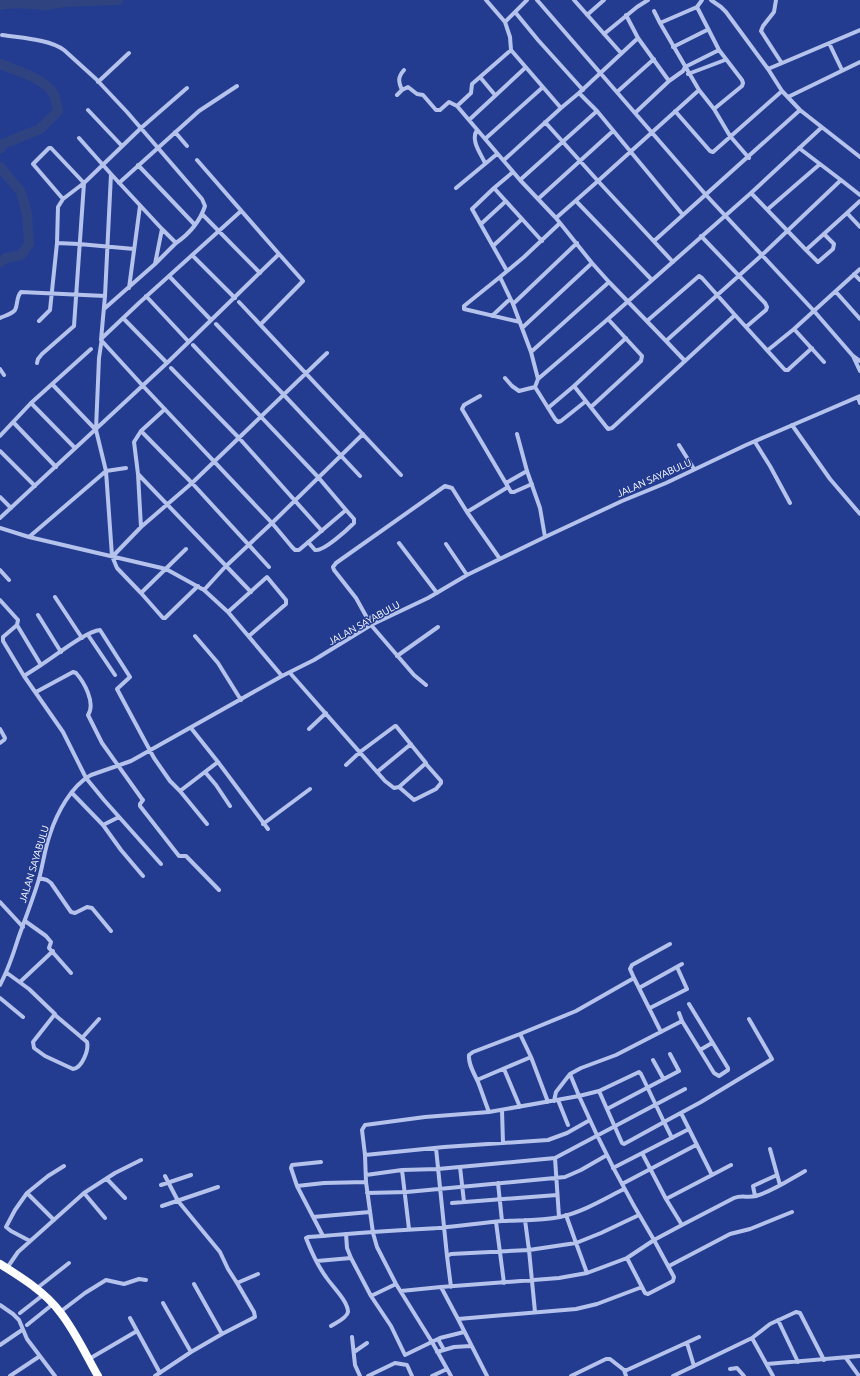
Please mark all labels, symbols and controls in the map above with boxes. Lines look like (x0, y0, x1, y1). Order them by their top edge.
street label: JALAN SAYABULU (615, 457, 693, 499)
street label: JALAN SAYABULU (326, 599, 402, 647)
street label: JALAN SAYABULU (17, 824, 51, 904)

